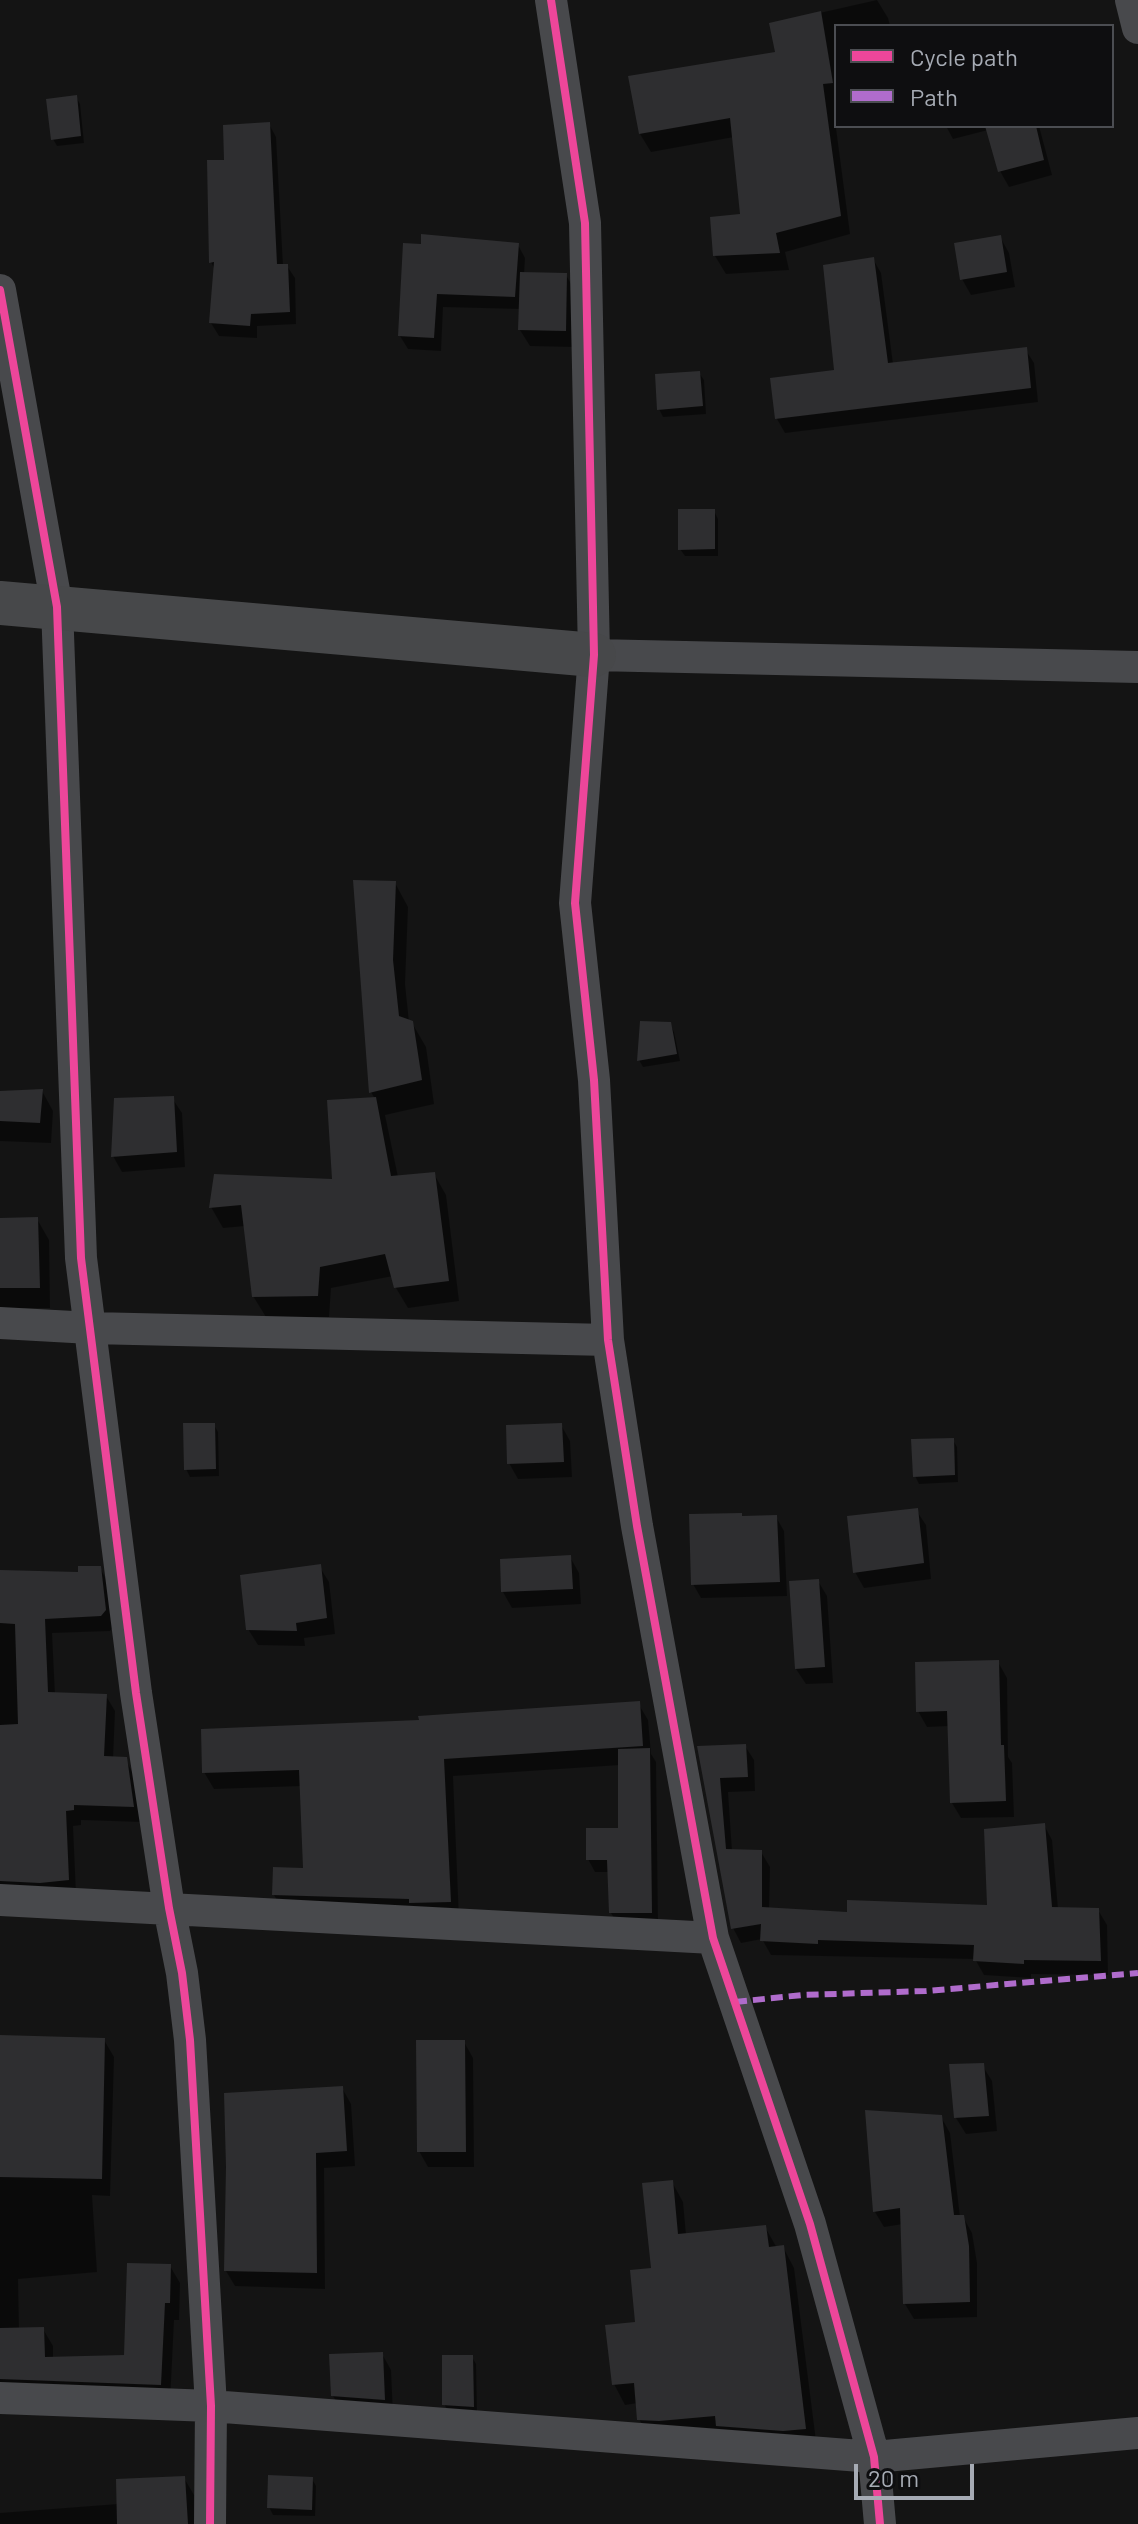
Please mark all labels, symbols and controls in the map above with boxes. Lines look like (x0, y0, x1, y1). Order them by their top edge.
legend (834, 24, 1114, 128)
text: Cycle path (910, 42, 1018, 71)
text: Path (910, 82, 958, 111)
scale bar (858, 2448, 978, 2498)
text: 20 m (868, 2463, 919, 2492)

